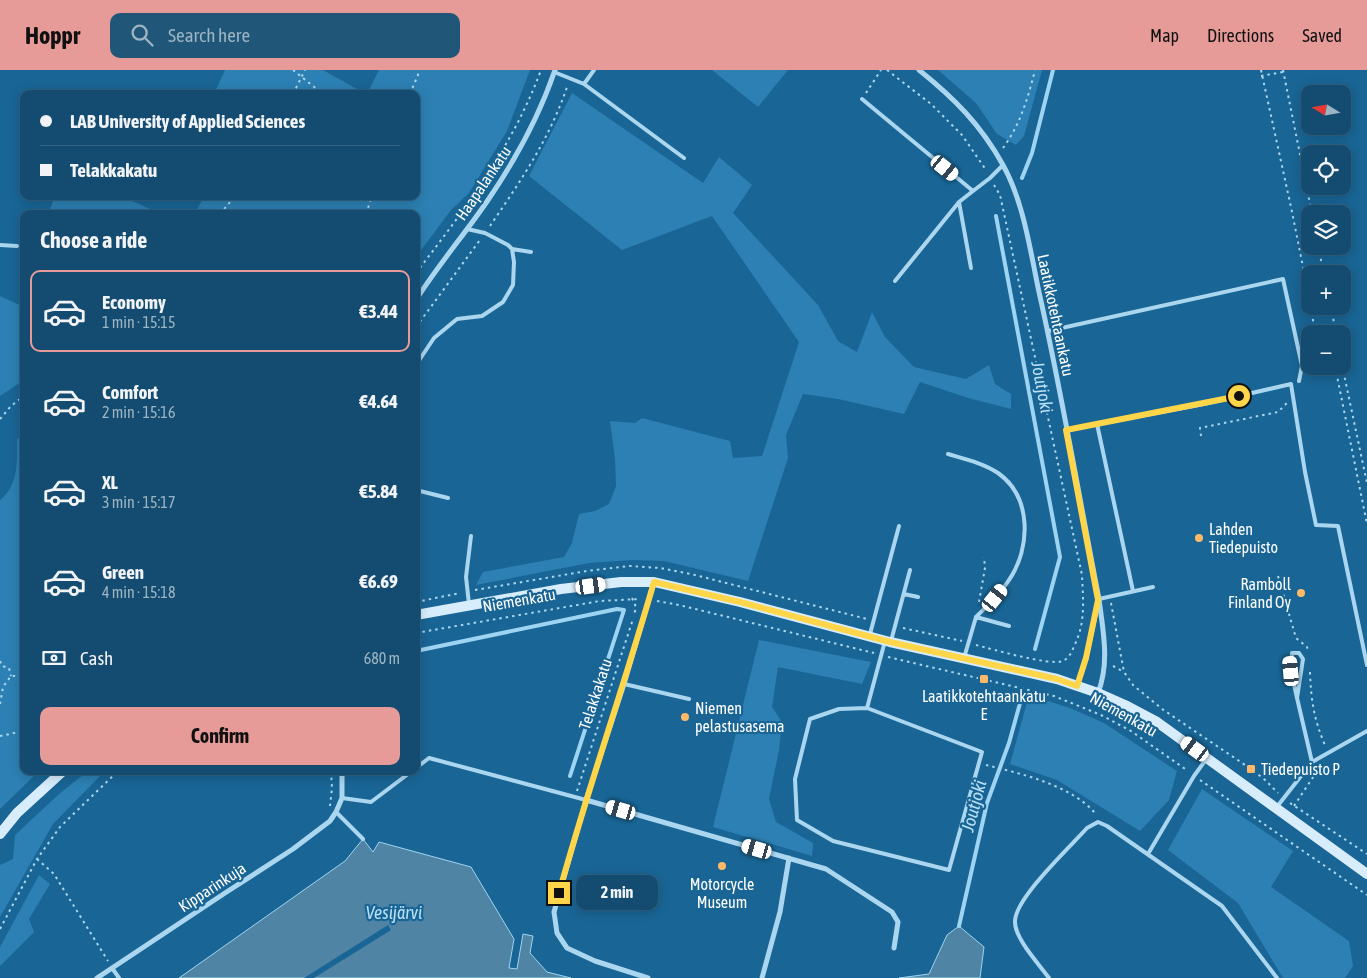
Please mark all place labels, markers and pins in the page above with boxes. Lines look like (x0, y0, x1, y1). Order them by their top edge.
place label: Lahden Tiedepuisto (1209, 520, 1278, 557)
marker: Lahden Tiedepuisto (1193, 532, 1205, 544)
place label: Ramboll Finland Oy (1228, 575, 1292, 612)
marker: Ramboll Finland Oy (1295, 587, 1307, 599)
marker: Laatikkotehtaankatu E (978, 673, 990, 685)
place label: Laatikkotehtaankatu E (922, 687, 1046, 723)
place label: Niemen pelastusasema (695, 699, 784, 736)
marker: Niemen pelastusasema (679, 711, 691, 723)
place label: Tiedepuisto P (1261, 760, 1340, 779)
marker: Tiedepuisto P (1245, 763, 1257, 775)
marker: Motorcycle Museum (716, 860, 728, 872)
place label: Motorcycle Museum (690, 875, 754, 911)

